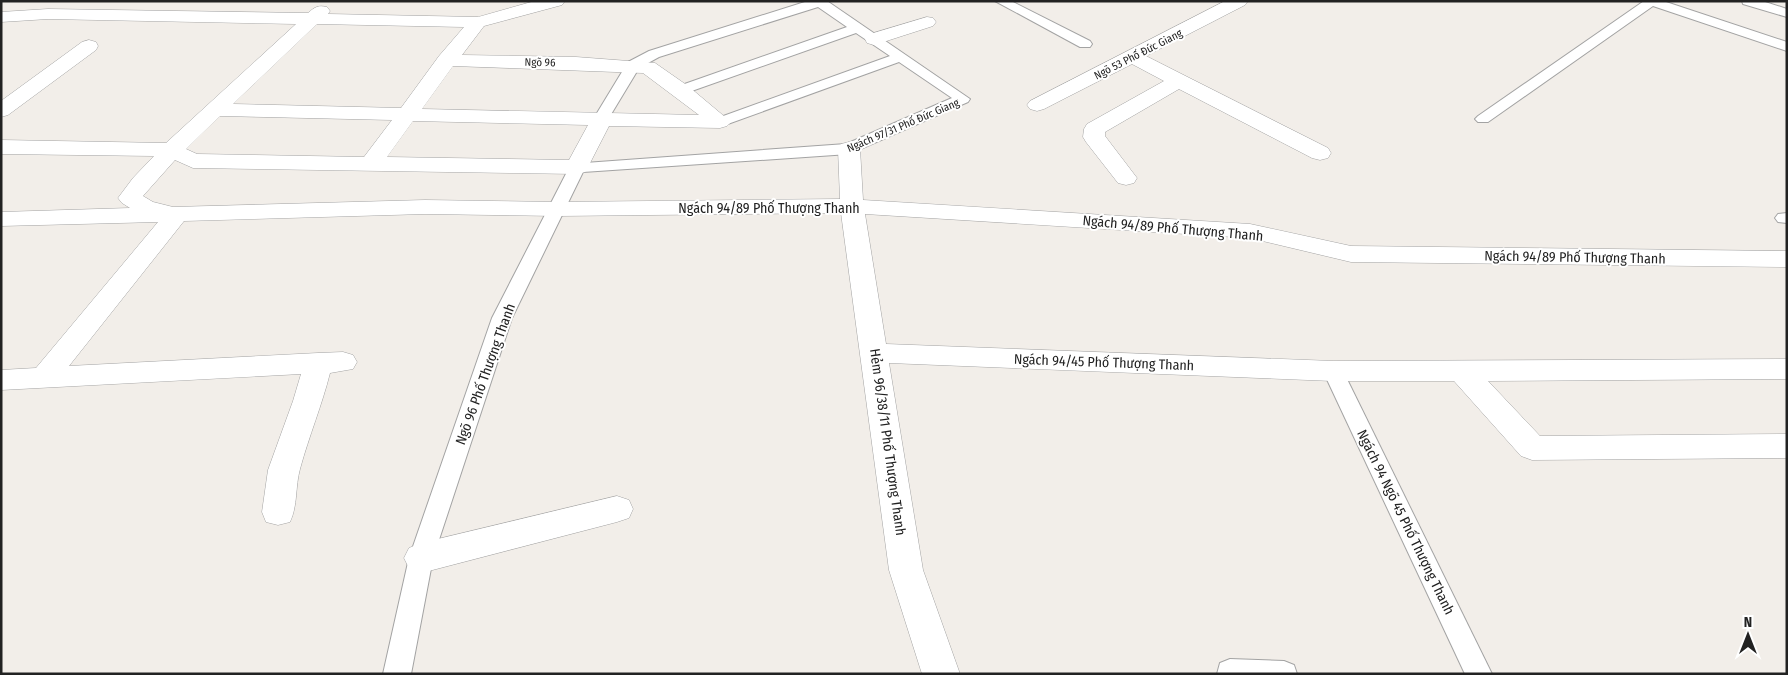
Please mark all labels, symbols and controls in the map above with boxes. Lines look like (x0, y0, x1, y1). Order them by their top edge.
street label: Ngõ 53 Phố Đức Giang (1092, 26, 1185, 82)
street label: Ngõ 96 (524, 56, 556, 69)
street label: Ngách 97/31 Phố Đức Giang (845, 96, 962, 155)
street label: Ngách 94/89 Phố Thượng Thanh (678, 199, 860, 217)
street label: Ngách 94/89 Phố Thượng Thanh (1082, 211, 1264, 245)
street label: Ngách 94/89 Phố Thượng Thanh (1484, 246, 1666, 268)
street label: Ngõ 96 Phố Thượng Thanh (451, 301, 519, 447)
street label: Hẻm 96/38/11 Phố Thượng Thanh (866, 347, 910, 537)
street label: Ngách 94/45 Phố Thượng Thanh (1014, 350, 1194, 374)
street label: Ngách 94 Ngõ 45 Phố Thượng Thanh (1353, 427, 1459, 617)
north arrow (1723, 610, 1773, 660)
text: N (1744, 614, 1752, 631)

